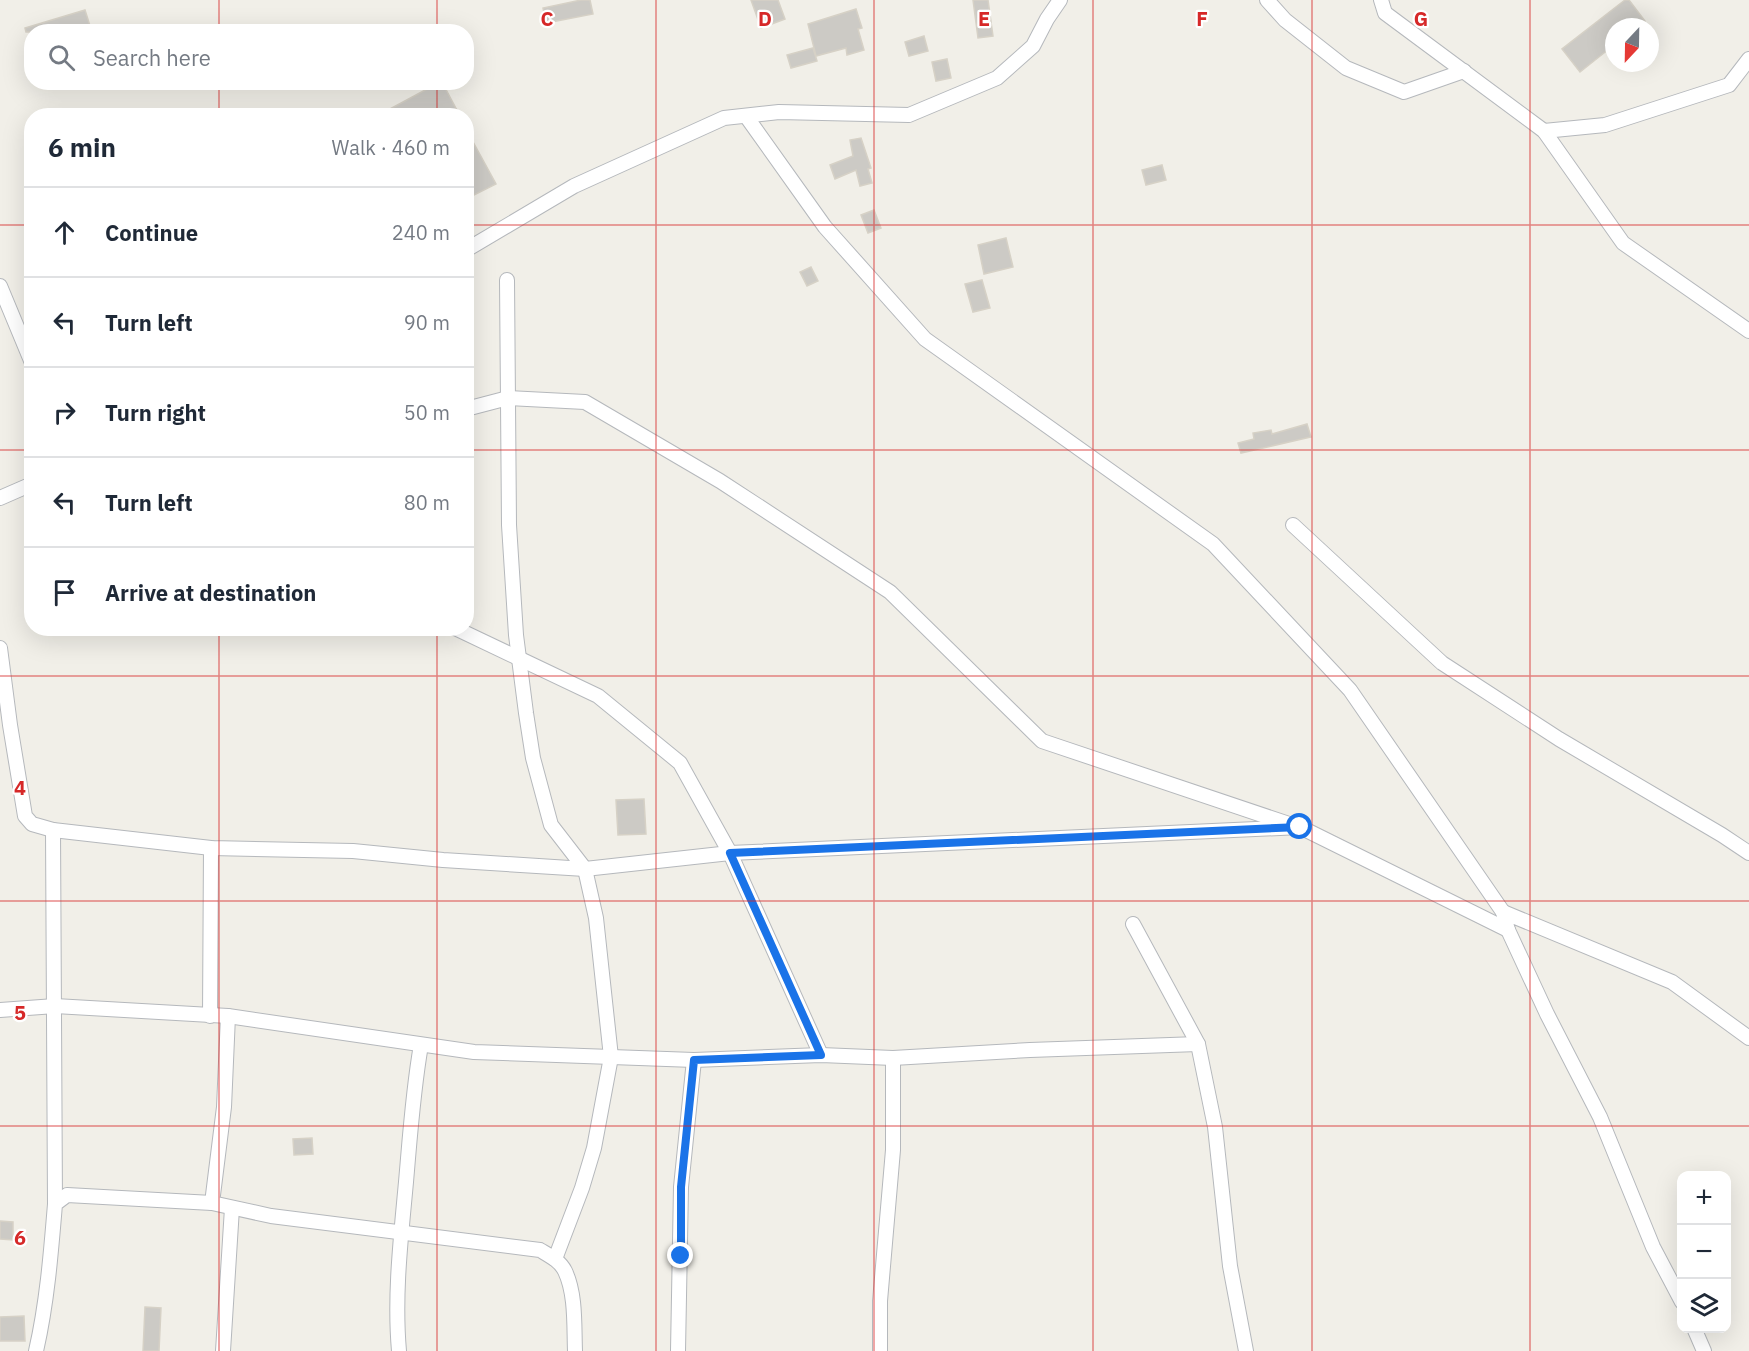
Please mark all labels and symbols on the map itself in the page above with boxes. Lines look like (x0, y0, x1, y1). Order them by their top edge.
text: C (540, 5, 554, 32)
text: D (758, 5, 772, 32)
text: E (978, 5, 990, 32)
text: F (1196, 5, 1208, 32)
text: G (1414, 5, 1428, 32)
north arrow (1605, 18, 1659, 72)
text: 4 (14, 774, 26, 801)
route start (1286, 813, 1312, 839)
text: 5 (14, 999, 26, 1026)
text: 6 (14, 1224, 26, 1251)
route end (667, 1242, 693, 1268)

